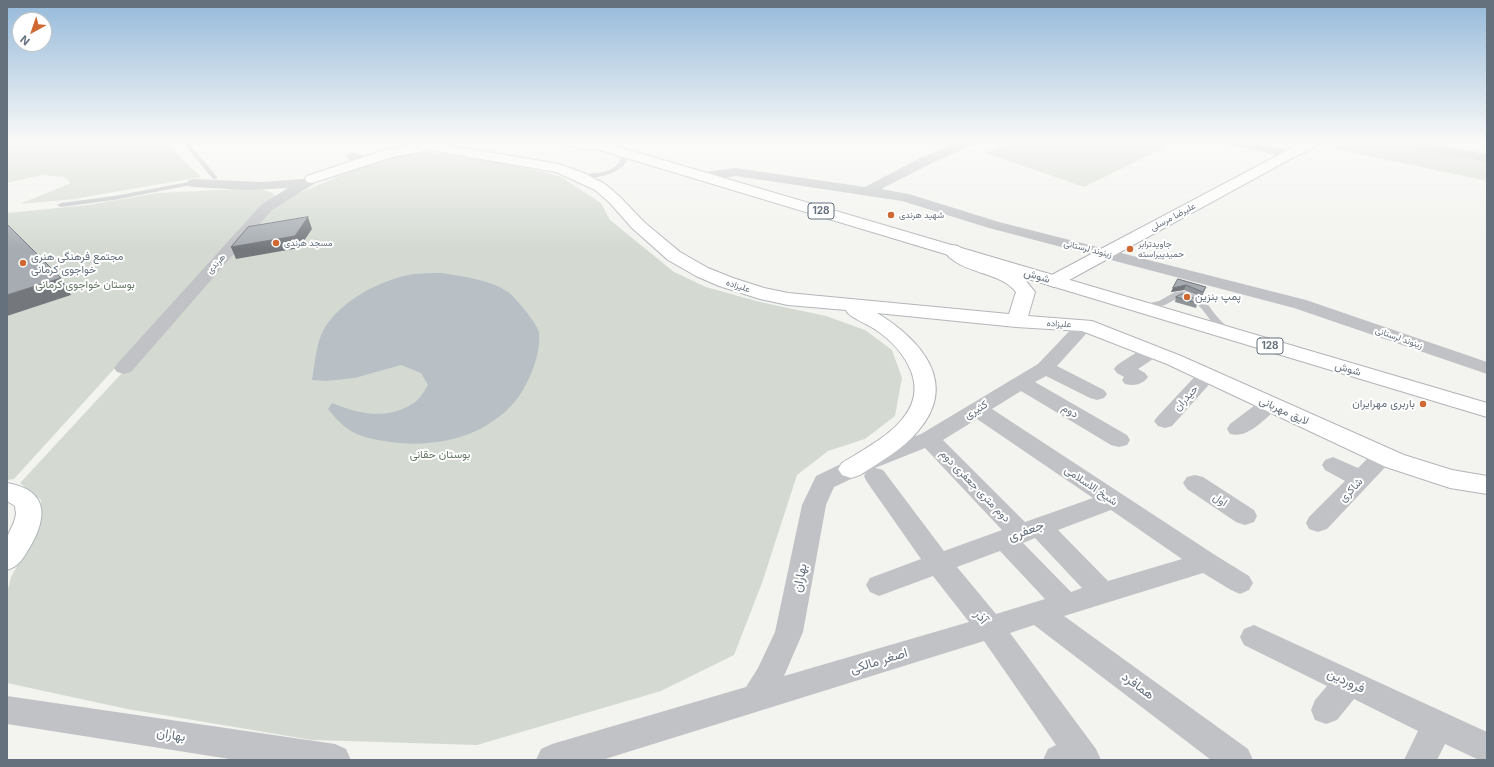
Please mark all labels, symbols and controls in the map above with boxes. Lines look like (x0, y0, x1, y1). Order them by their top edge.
north arrow (12, 12, 52, 52)
text: N (17, 32, 33, 48)
street label: علیرضا مرسلی (1149, 201, 1197, 233)
road number: 128 (808, 203, 834, 219)
marker: شهید هرندی (886, 210, 896, 220)
place label: شهید هرندی (899, 210, 944, 220)
marker: مسجد هرندی (271, 238, 281, 248)
place label: مسجد هرندی (284, 238, 333, 248)
street label: زینوند لرستانی (1063, 238, 1113, 260)
place label: جاویدترابر حمیدپیراسته (1138, 239, 1184, 260)
marker: جاویدترابر حمیدپیراسته (1125, 244, 1135, 254)
place label: مجتمع فرهنگی هنری خواجوی كرمانی (31, 250, 123, 276)
street label: هرندی (204, 252, 228, 276)
marker: مجتمع فرهنگی هنری خواجوی كرمانی (18, 258, 28, 268)
street label: شوش (1022, 266, 1052, 286)
street label: علیزاده (725, 277, 751, 295)
park label: بوستان خواجوی کرمانی (35, 278, 135, 292)
place label: پمپ بنزین (1195, 290, 1241, 304)
marker: پمپ بنزین (1182, 292, 1192, 302)
street label: علیزاده (1046, 318, 1072, 330)
street label: زینوند لرستانی (1374, 325, 1424, 351)
road number: 128 (1257, 338, 1283, 354)
street label: شوش (1333, 359, 1363, 379)
street label: حیدران (1171, 382, 1201, 414)
street label: لایق مهربانی (1257, 394, 1311, 428)
place label: باربری مهرایران (1352, 397, 1415, 411)
street label: کثیری (962, 398, 990, 422)
marker: باربری مهرایران (1418, 399, 1428, 409)
street label: دوم (1059, 401, 1081, 421)
street label: دوم متری جعفری دوم (937, 447, 1013, 525)
park label: بوستان حقانی (410, 448, 470, 462)
street label: شیخ الاسلامی (1062, 463, 1120, 509)
street label: شاکری (1336, 475, 1366, 505)
street label: اول (1210, 491, 1230, 509)
street label: جعفری (1006, 517, 1046, 545)
street label: بهاران (790, 562, 810, 594)
street label: آذر (971, 607, 991, 627)
street label: اصغر مالکی (848, 645, 910, 677)
street label: فروردین (1325, 665, 1367, 697)
street label: همافرد (1119, 669, 1157, 703)
street label: بهاران (155, 725, 187, 745)

